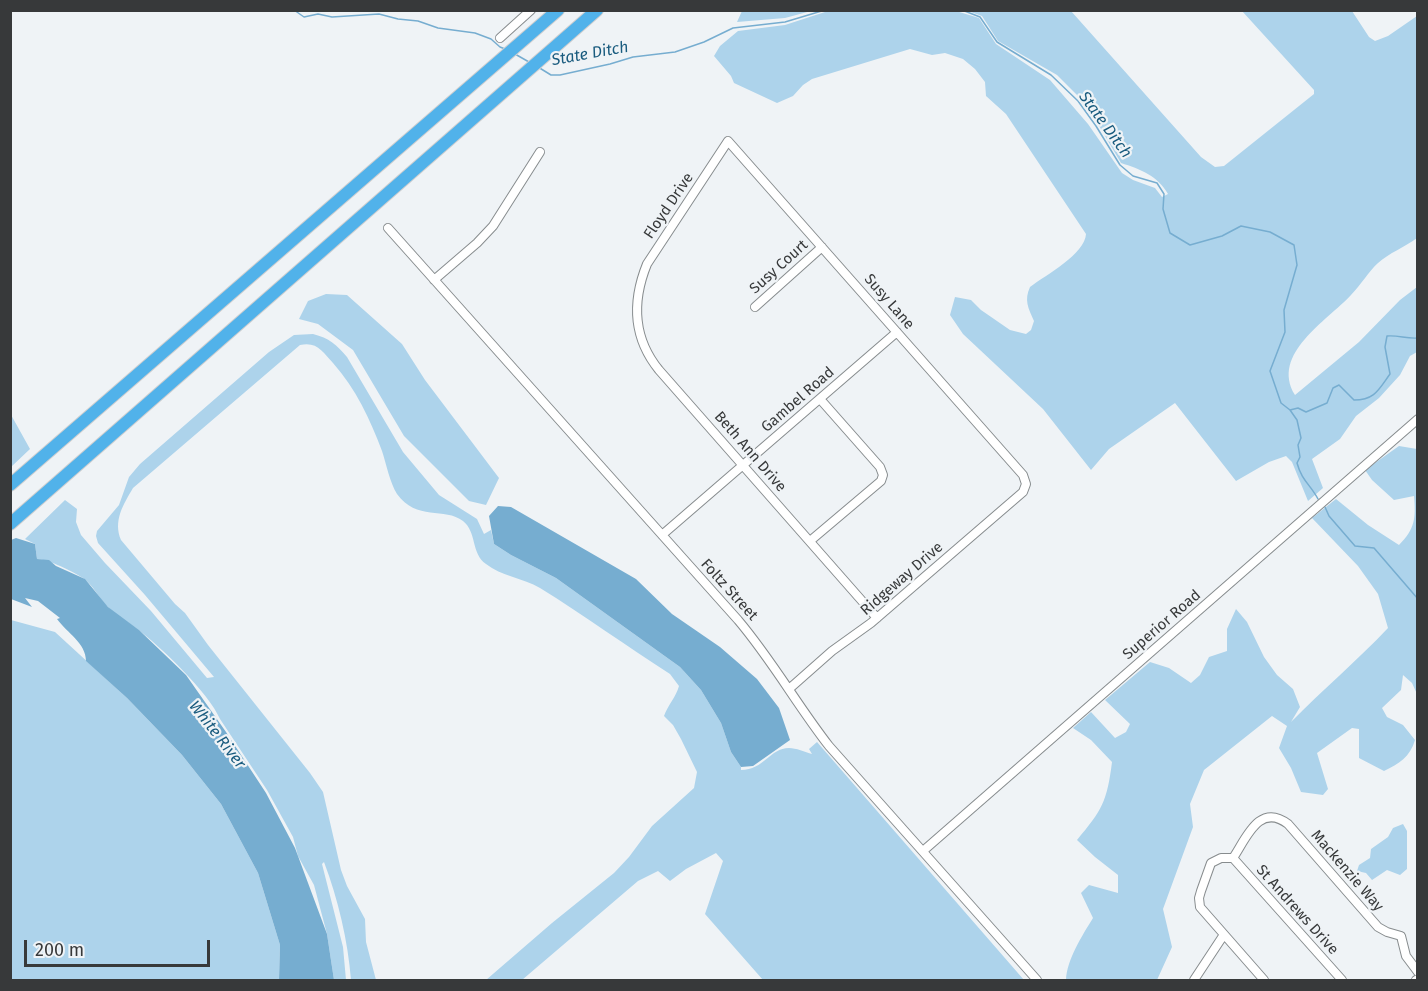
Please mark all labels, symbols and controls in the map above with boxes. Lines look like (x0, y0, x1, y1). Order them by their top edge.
water label: State Ditch (550, 38, 630, 70)
water label: State Ditch (1074, 88, 1136, 162)
street label: Floyd Drive (640, 170, 698, 242)
street label: Susy Court (746, 236, 812, 298)
street label: Susy Lane (860, 271, 918, 333)
street label: Gambel Road (758, 364, 838, 436)
street label: Beth Ann Drive (710, 408, 790, 496)
street label: Ridgeway Drive (857, 538, 947, 620)
street label: Foltz Street (697, 556, 761, 624)
street label: Superior Road (1119, 586, 1205, 664)
water label: White River (185, 697, 249, 773)
street label: Mackenzie Way (1307, 827, 1387, 915)
street label: St Andrews Drive (1252, 861, 1342, 959)
scale bar (27, 928, 213, 966)
text: 200 m (35, 939, 84, 961)

